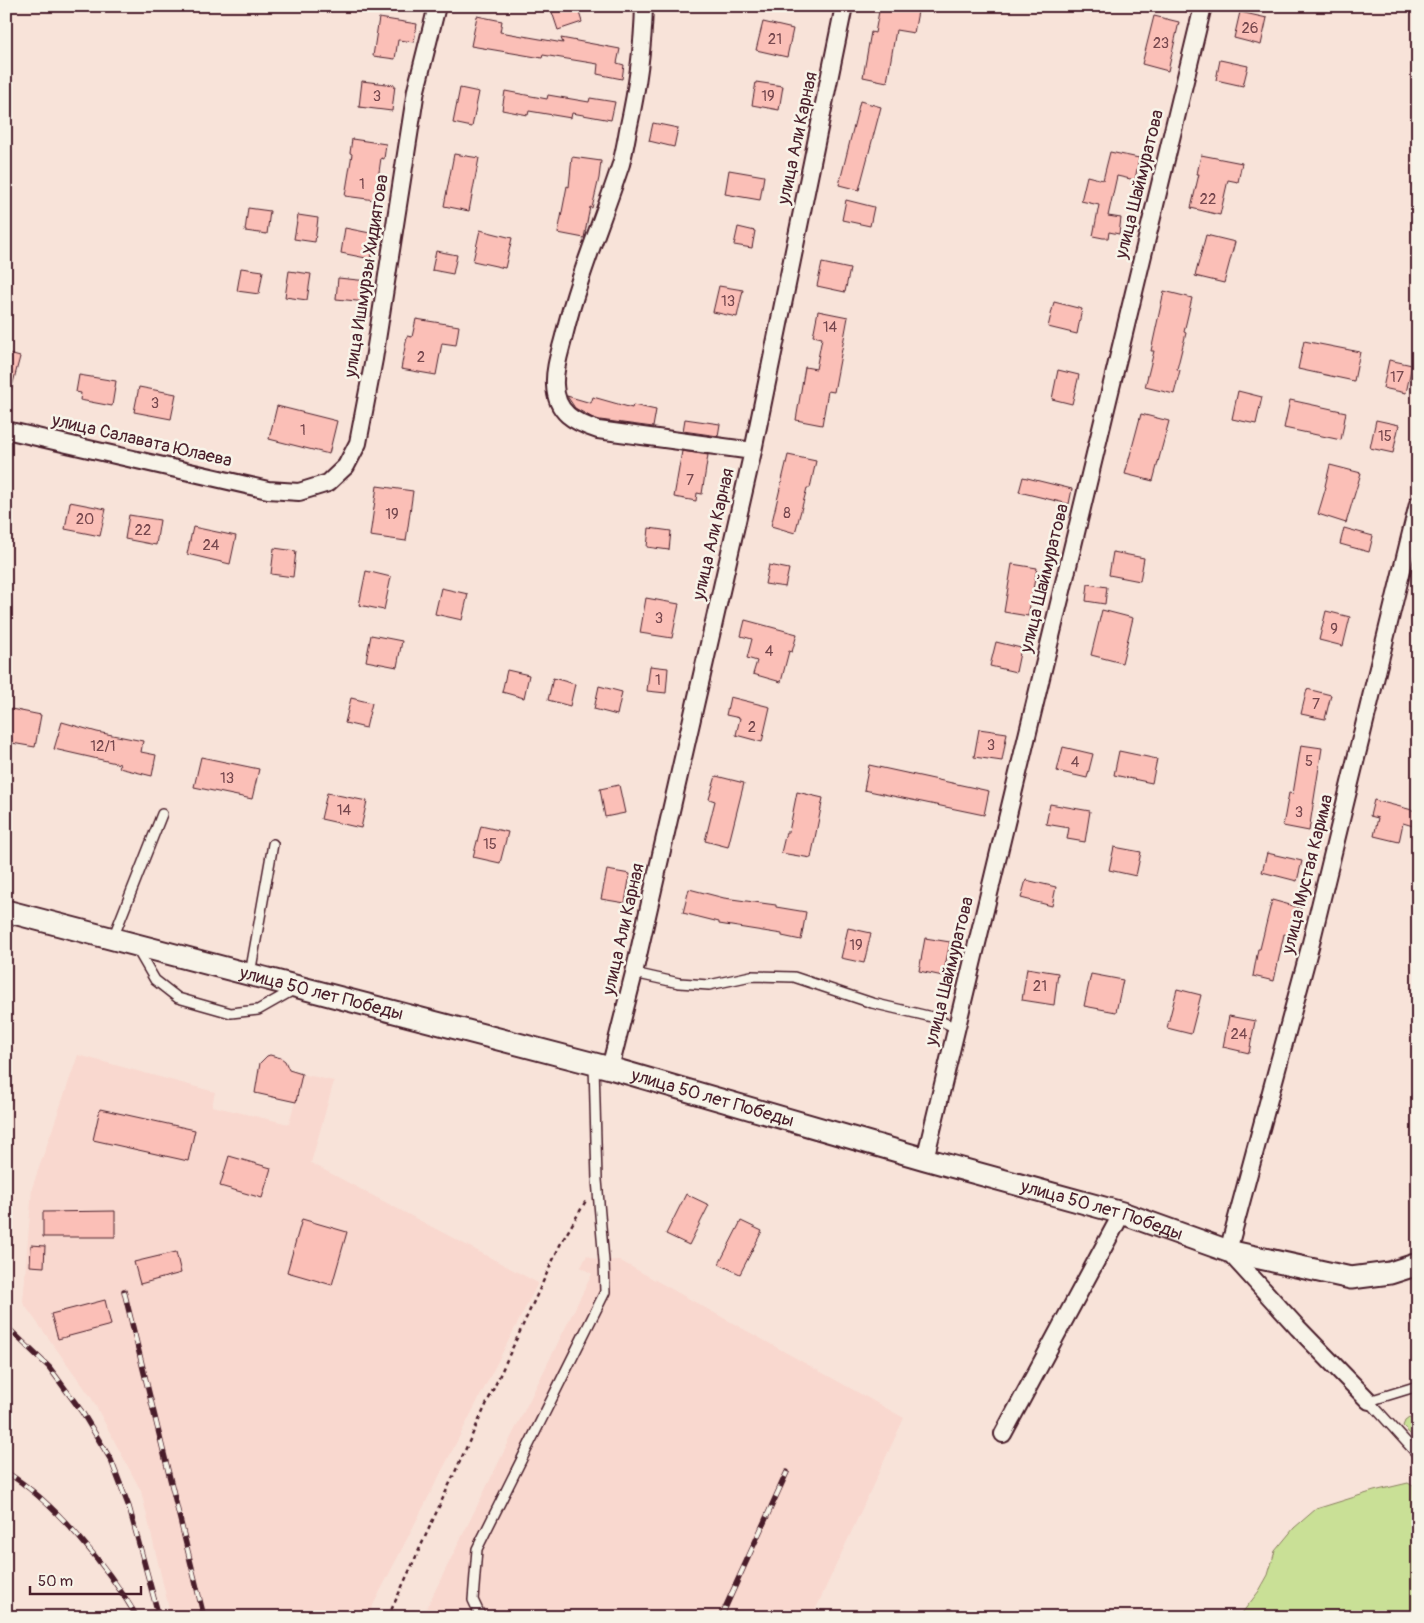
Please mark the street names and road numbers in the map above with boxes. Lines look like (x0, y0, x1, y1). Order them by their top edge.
street label: улица Али Карная (772, 70, 823, 207)
street label: улица Шаймуратова (1110, 107, 1169, 262)
street label: улица Ишмурзы Хидиятова (339, 173, 394, 380)
street label: улица Салавата Юлаева (49, 408, 234, 472)
street label: улица Али Карная (687, 466, 740, 603)
street label: улица Шаймуратова (1015, 501, 1074, 656)
street label: улица Мустая Карима (1276, 792, 1338, 957)
street label: улица Али Карная (597, 861, 650, 998)
street label: улица Шаймуратова (920, 894, 979, 1049)
street label: улица 50 лет Победы (236, 961, 406, 1026)
street label: улица 50 лет Победы (628, 1064, 797, 1133)
street label: улица 50 лет Победы (1017, 1175, 1186, 1246)

